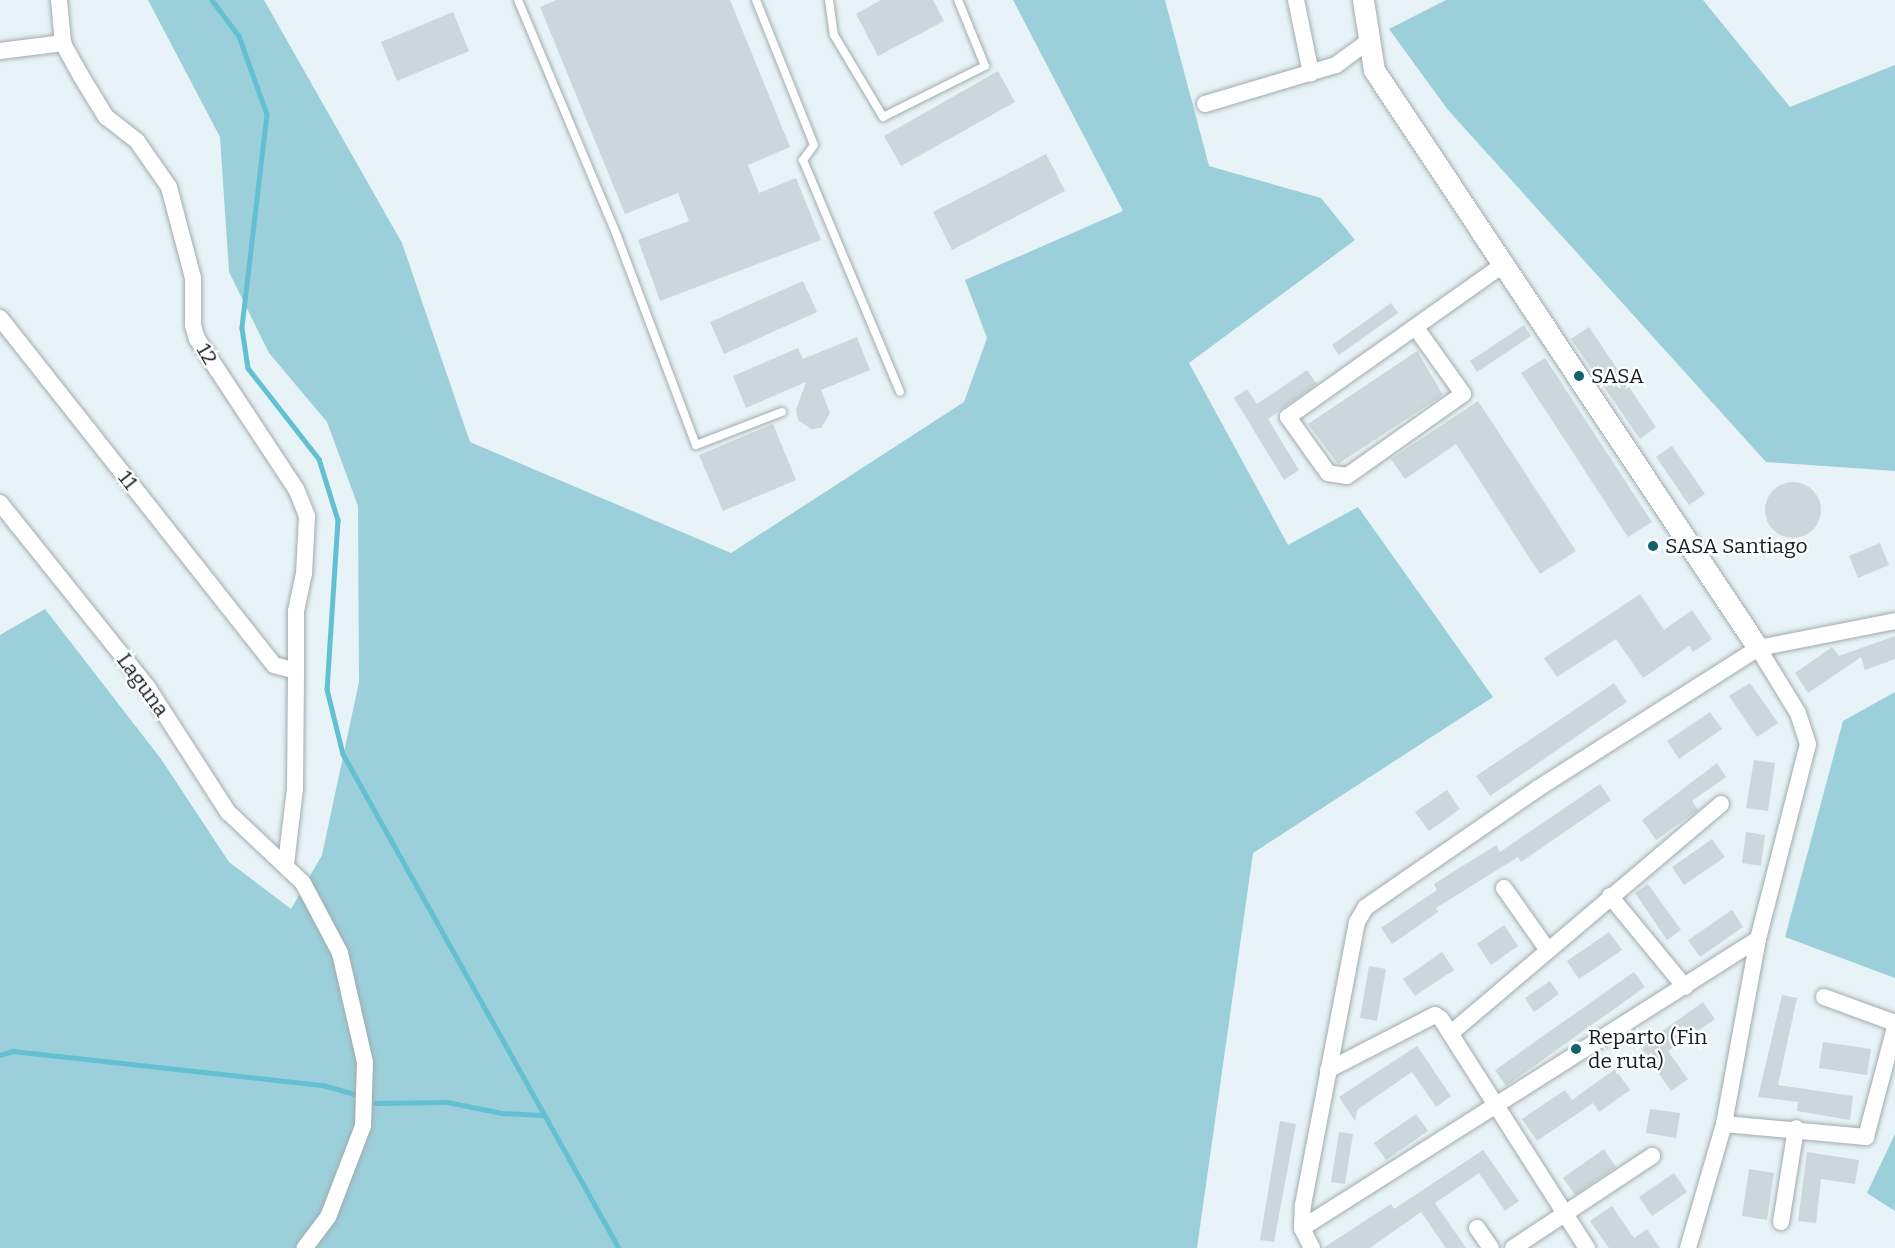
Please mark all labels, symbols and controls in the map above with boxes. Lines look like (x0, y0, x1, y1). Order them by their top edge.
street label: 12 (191, 339, 223, 369)
place label: SASA (1591, 363, 1644, 389)
marker: SASA (1572, 369, 1586, 383)
street label: 11 (113, 466, 143, 494)
place label: SASA Santiago (1665, 533, 1807, 559)
marker: SASA Santiago (1646, 539, 1660, 553)
street label: Laguna (112, 648, 174, 722)
place label: Reparto (Fin de ruta) (1588, 1024, 1707, 1074)
marker: Reparto (Fin de ruta) (1569, 1042, 1583, 1056)

